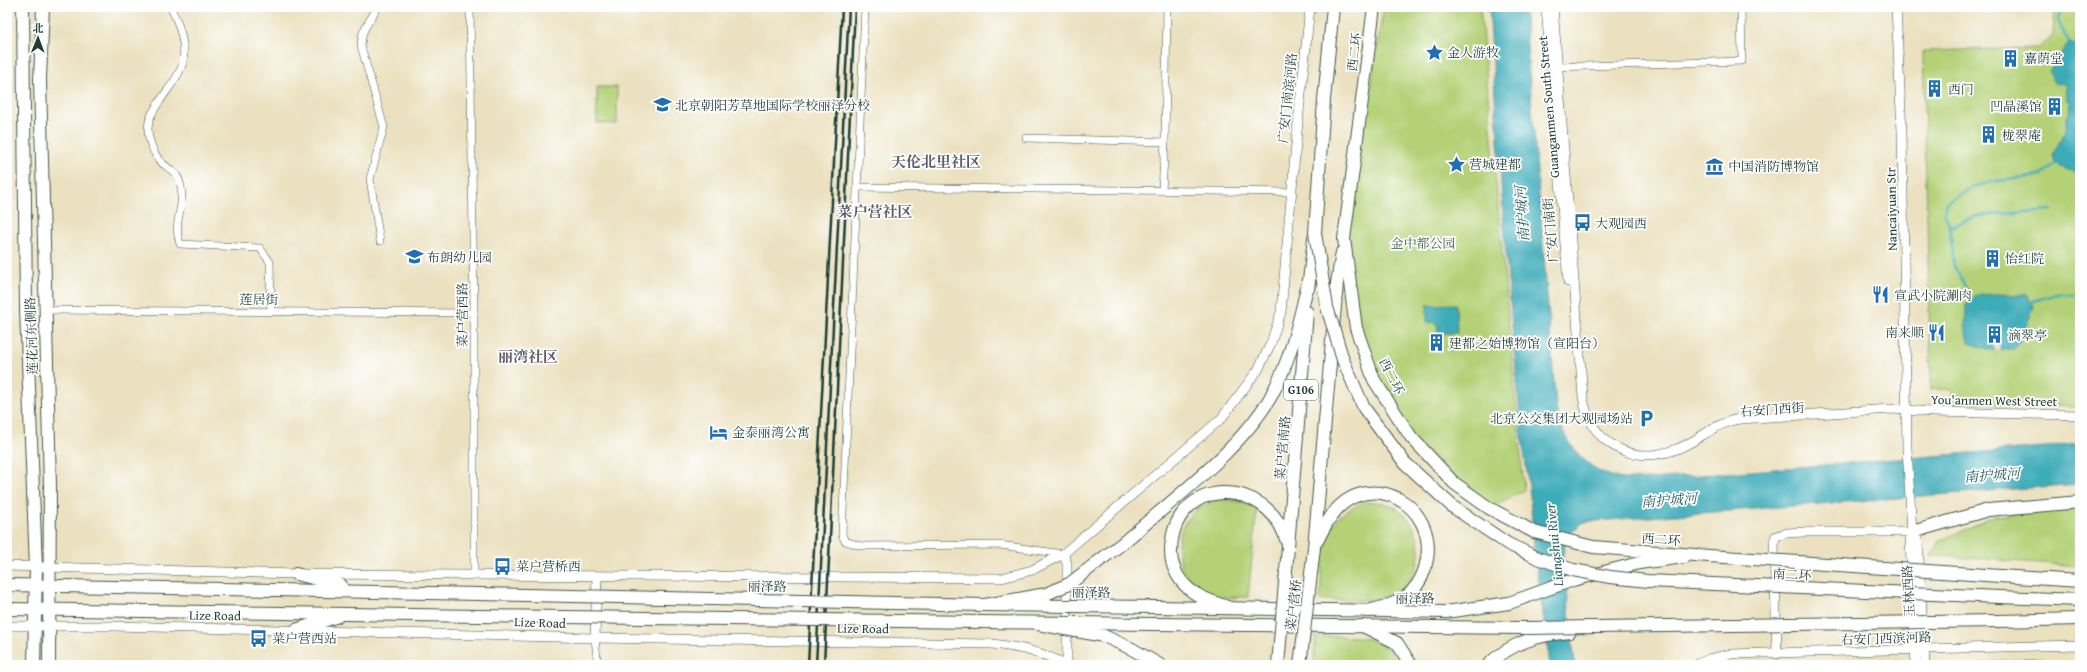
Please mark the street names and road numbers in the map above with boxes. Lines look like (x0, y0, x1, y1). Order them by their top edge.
street label: 西二环 (1343, 32, 1366, 73)
street label: Guanganmen South Street (1533, 35, 1564, 179)
street label: 广安门南滨河路 (1273, 52, 1302, 144)
street label: Nancaiyuan Str (1881, 166, 1902, 251)
street label: 广安门南街 (1538, 197, 1563, 263)
street label: 菜户营西路 (453, 282, 472, 348)
street label: 莲居街 (239, 290, 279, 309)
street label: 莲花河东侧路 (21, 297, 42, 375)
street label: 西二环 (1374, 355, 1409, 398)
road number: G106 (1284, 380, 1318, 400)
street label: You'anmen West Street (1931, 390, 2058, 411)
street label: 右安门西街 (1739, 398, 1805, 421)
street label: 菜户营南路 (1270, 415, 1295, 481)
street label: 西二环 (1641, 529, 1681, 550)
street label: 南二环 (1772, 564, 1812, 585)
street label: 玉林西路 (1898, 565, 1919, 617)
street label: 丽泽路 (747, 577, 787, 596)
street label: 菜户营桥 (1281, 578, 1306, 632)
street label: 丽泽路 (1071, 583, 1111, 602)
street label: 丽泽路 (1395, 589, 1435, 608)
street label: Lize Road (189, 606, 241, 625)
street label: Lize Road (514, 612, 566, 633)
street label: Lize Road (837, 619, 889, 638)
street label: 右安门西滨河路 (1840, 627, 1932, 650)

